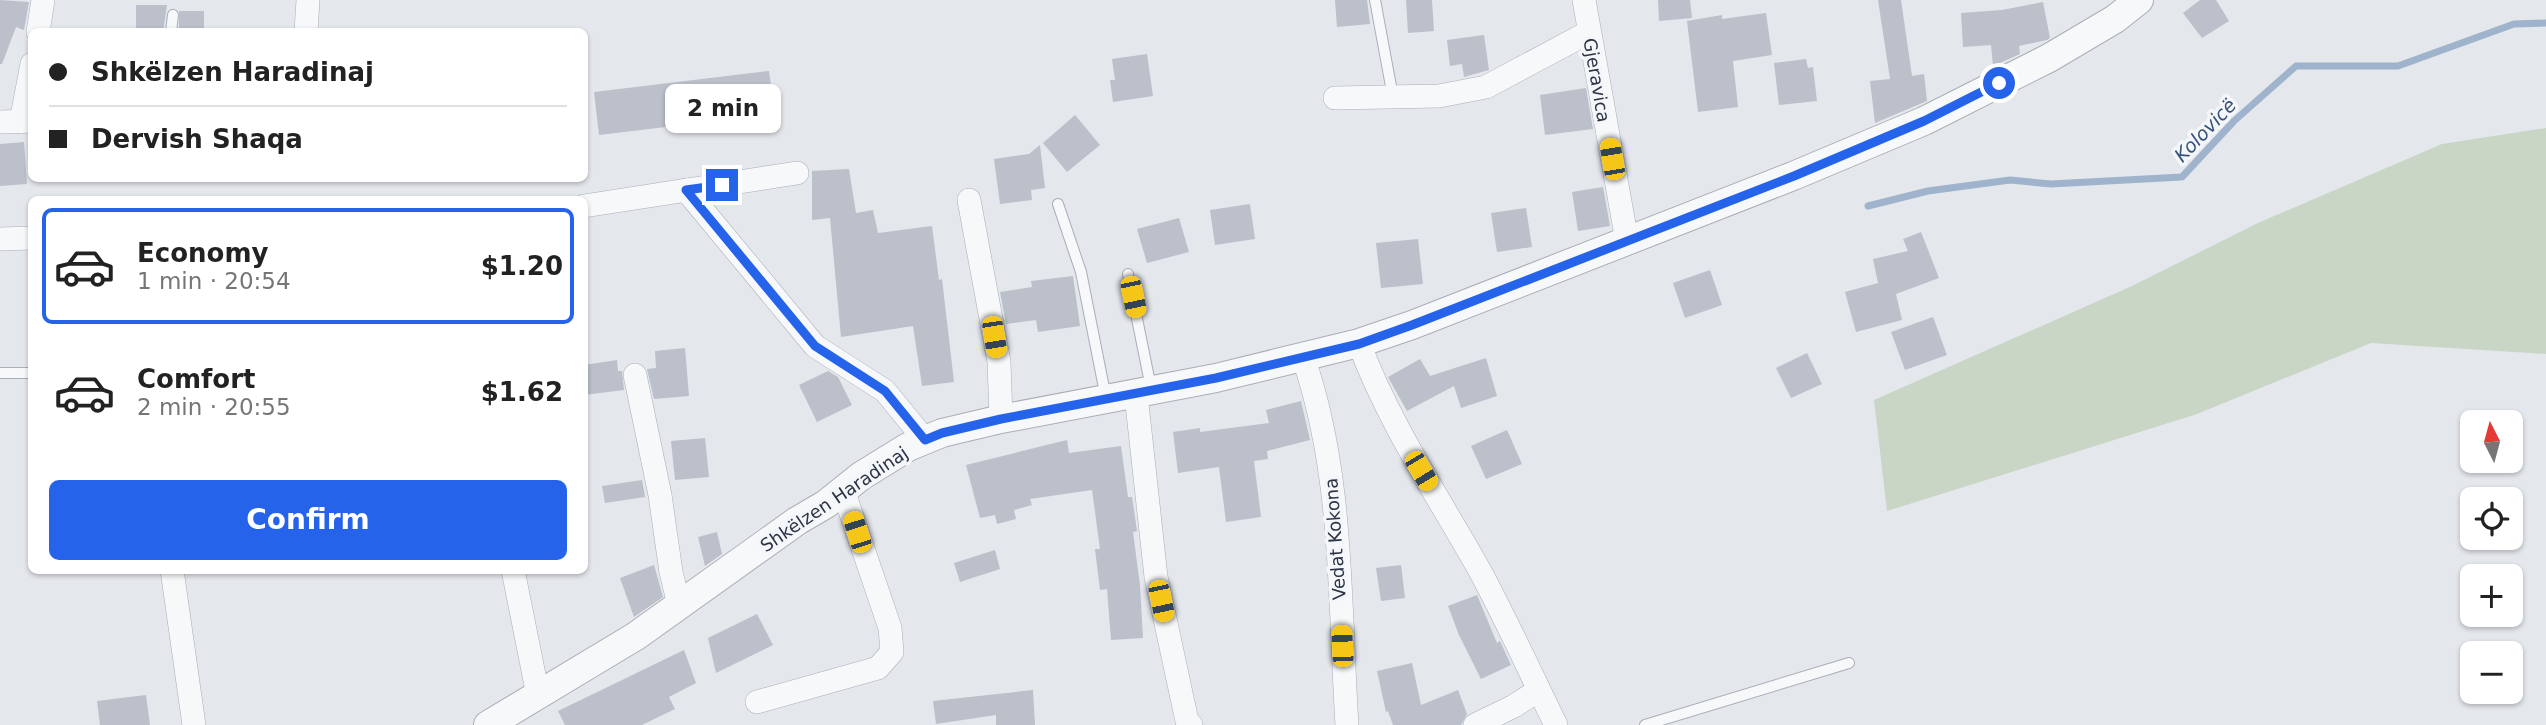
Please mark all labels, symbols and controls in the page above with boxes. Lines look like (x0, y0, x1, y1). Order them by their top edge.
street label: Gjeravica (1579, 36, 1615, 124)
text: Shkëlzen Haradinaj (91, 57, 374, 87)
route start (1983, 67, 2015, 99)
callout: 2 min (664, 83, 780, 132)
water label: Kolovicë (2170, 94, 2240, 166)
text: 2 min (687, 95, 759, 121)
text: Dervish Shaqa (91, 124, 303, 154)
car (1599, 136, 1626, 182)
route end (706, 169, 738, 201)
icon: car (53, 235, 116, 298)
text: Economy (137, 238, 268, 268)
text: $1.20 (481, 251, 563, 281)
text: 1 min · 20:54 (137, 268, 291, 294)
car (1119, 274, 1148, 320)
car (981, 315, 1008, 359)
icon: car (53, 361, 116, 424)
text: Comfort (137, 364, 255, 394)
text: $1.62 (481, 377, 563, 407)
text: 2 min · 20:55 (137, 394, 291, 420)
north arrow (2460, 410, 2524, 472)
map controls (2460, 410, 2523, 704)
street label: Shkëlzen Haradinaj (756, 442, 912, 556)
car (1402, 448, 1441, 494)
street label: Vedat Kokona (1320, 477, 1350, 601)
button: Confirm (49, 480, 567, 560)
button: locate (2460, 487, 2523, 550)
car (841, 509, 874, 555)
button: + (2460, 564, 2523, 627)
car (1147, 578, 1176, 624)
car (1331, 624, 1354, 668)
button: − (2460, 641, 2523, 704)

